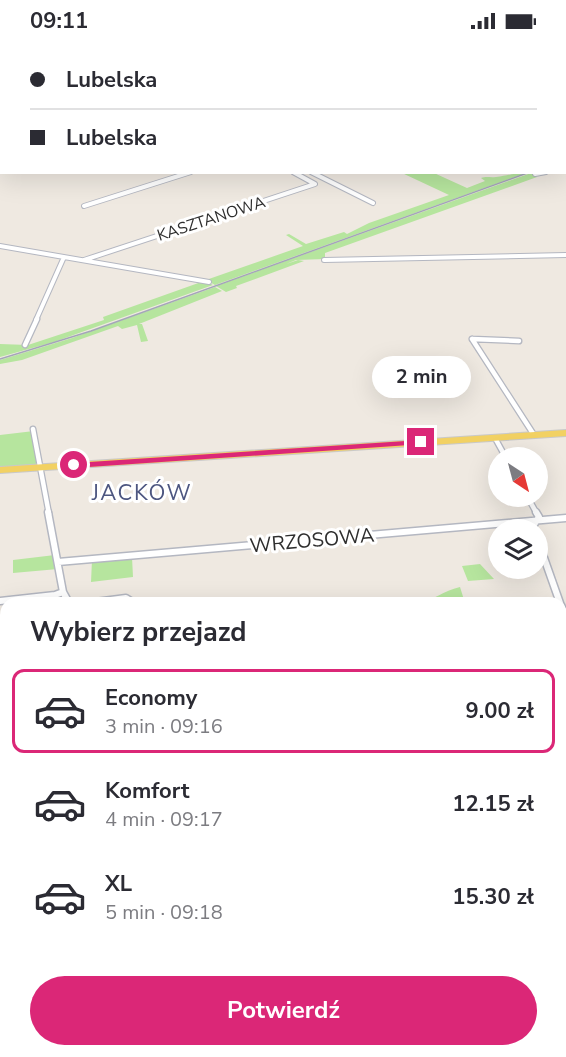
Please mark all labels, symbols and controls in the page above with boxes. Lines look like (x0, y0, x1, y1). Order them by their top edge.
text: 09:11 (30, 6, 88, 36)
text: Lubelska (66, 65, 157, 95)
text: Lubelska (66, 123, 157, 153)
street label: KASZTANOWA (154, 191, 269, 247)
callout: 2 min (372, 355, 470, 397)
text: 2 min (396, 363, 447, 390)
route end (407, 428, 434, 455)
north arrow (488, 447, 548, 507)
map controls (488, 447, 548, 579)
route start (60, 451, 87, 478)
district label: JACKÓW (91, 478, 192, 508)
button: layers (488, 519, 548, 579)
street label: WRZOSOWA (249, 522, 376, 559)
text: Wybierz przejazd (30, 614, 247, 651)
text: Economy (105, 683, 197, 713)
icon: car (33, 684, 87, 738)
text: 9.00 zł (466, 696, 534, 726)
text: 3 min · 09:16 (105, 713, 223, 740)
text: Komfort (105, 776, 189, 806)
icon: car (33, 777, 87, 831)
text: 12.15 zł (452, 789, 534, 819)
text: 4 min · 09:17 (105, 806, 223, 833)
text: XL (105, 869, 132, 899)
icon: car (33, 870, 87, 924)
text: 15.30 zł (452, 882, 534, 912)
text: 5 min · 09:18 (105, 899, 223, 926)
button: Potwierdź (30, 976, 537, 1045)

